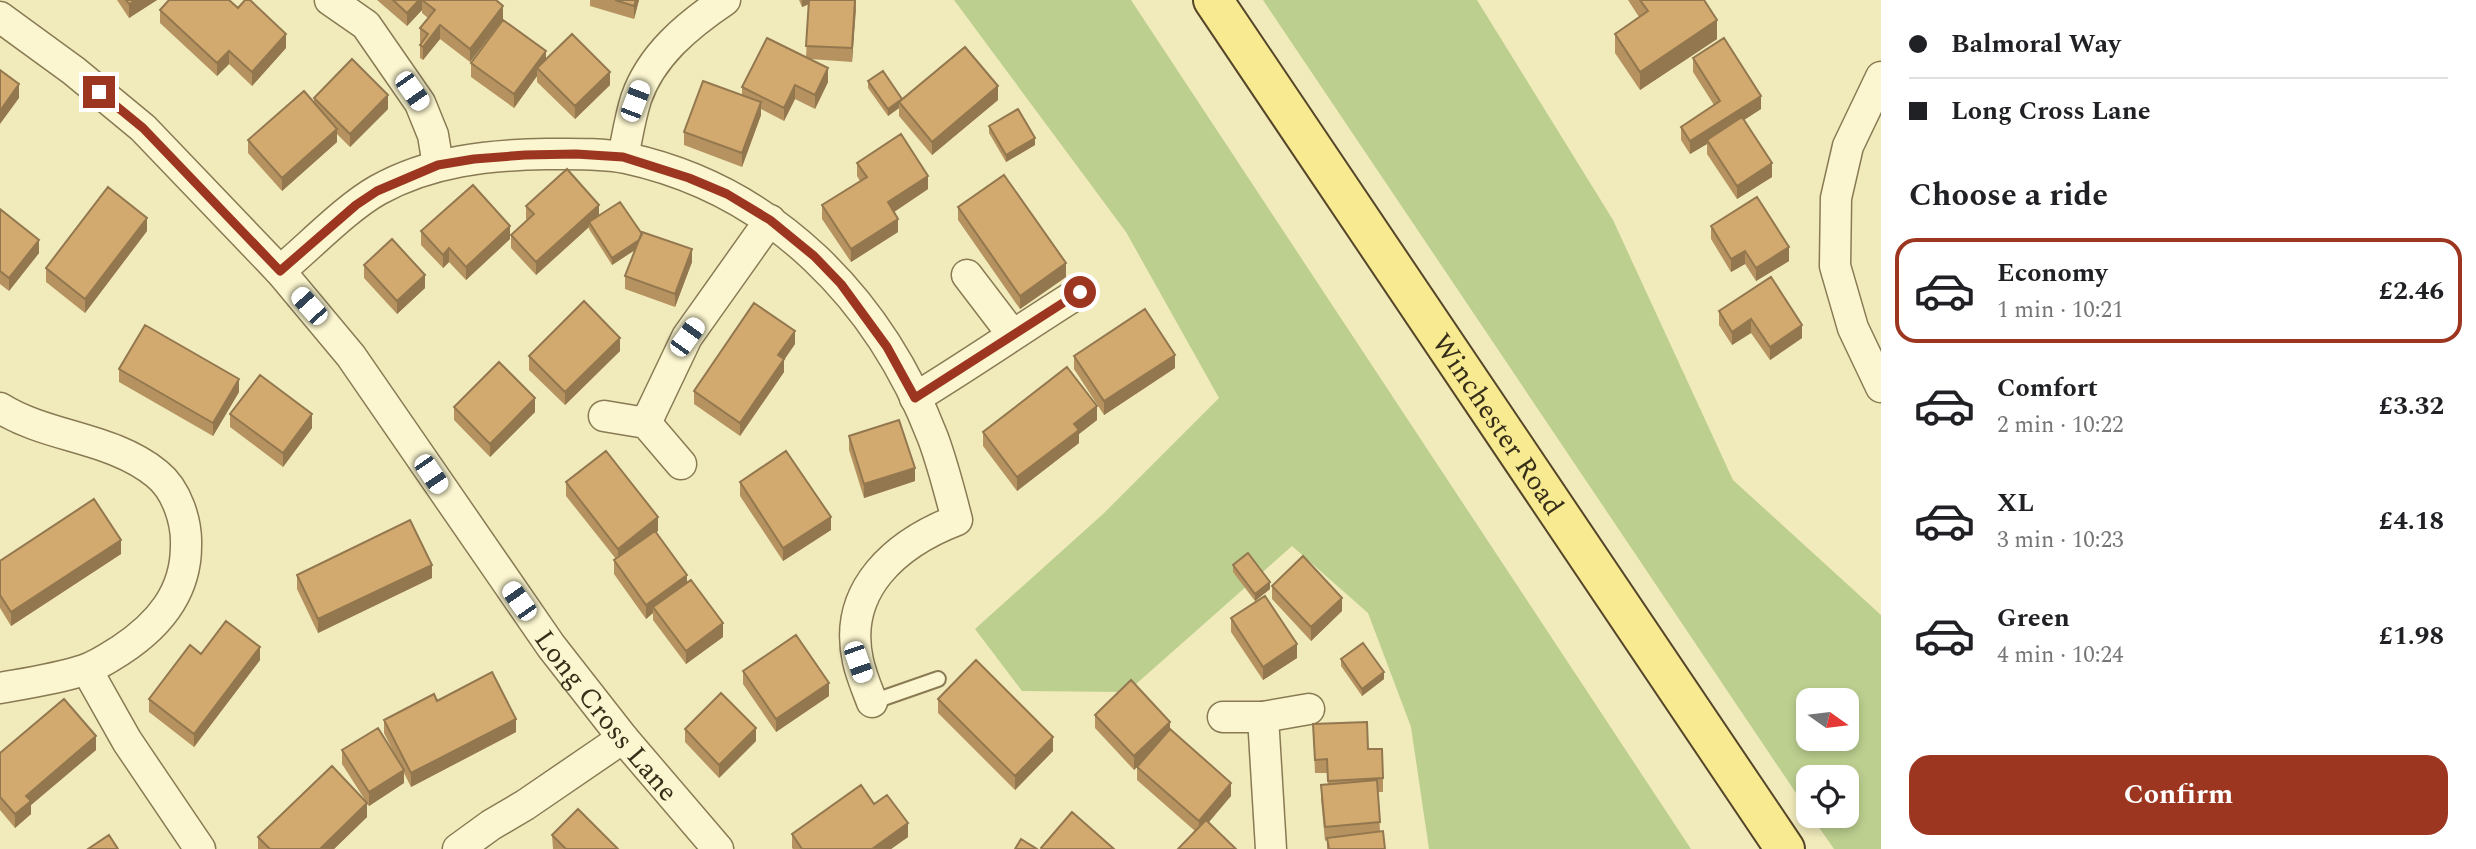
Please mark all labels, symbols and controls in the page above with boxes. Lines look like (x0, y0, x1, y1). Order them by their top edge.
text: Balmoral Way (1951, 24, 2121, 64)
car (392, 68, 433, 114)
route end (83, 76, 115, 108)
car (618, 78, 653, 124)
text: Long Cross Lane (1951, 91, 2151, 131)
text: Choose a ride (1909, 171, 2108, 220)
text: Economy (1997, 253, 2107, 293)
icon: car (1913, 259, 1976, 322)
text: £2.46 (2379, 271, 2444, 311)
route start (1064, 276, 1096, 308)
car (288, 283, 331, 329)
text: 1 min · 10:21 (1997, 293, 2124, 328)
car (667, 314, 708, 360)
street label: Winchester Road (1420, 325, 1574, 525)
text: Comfort (1997, 368, 2098, 408)
icon: car (1913, 374, 1976, 437)
text: £3.32 (2379, 386, 2444, 426)
text: 2 min · 10:22 (1997, 408, 2124, 443)
car (411, 451, 452, 497)
text: XL (1997, 483, 2034, 523)
icon: car (1913, 489, 1976, 552)
text: £4.18 (2379, 501, 2444, 541)
text: 3 min · 10:23 (1997, 523, 2124, 558)
car (499, 578, 540, 624)
text: Green (1997, 598, 2070, 638)
icon: car (1913, 604, 1976, 667)
text: £1.98 (2379, 616, 2444, 656)
street label: Long Cross Lane (523, 621, 688, 811)
text: 4 min · 10:24 (1997, 638, 2124, 673)
car (842, 639, 875, 685)
north arrow (1796, 688, 1858, 751)
map controls (1796, 688, 1859, 828)
button: Confirm (1909, 755, 2448, 835)
button: locate (1796, 765, 1859, 828)

